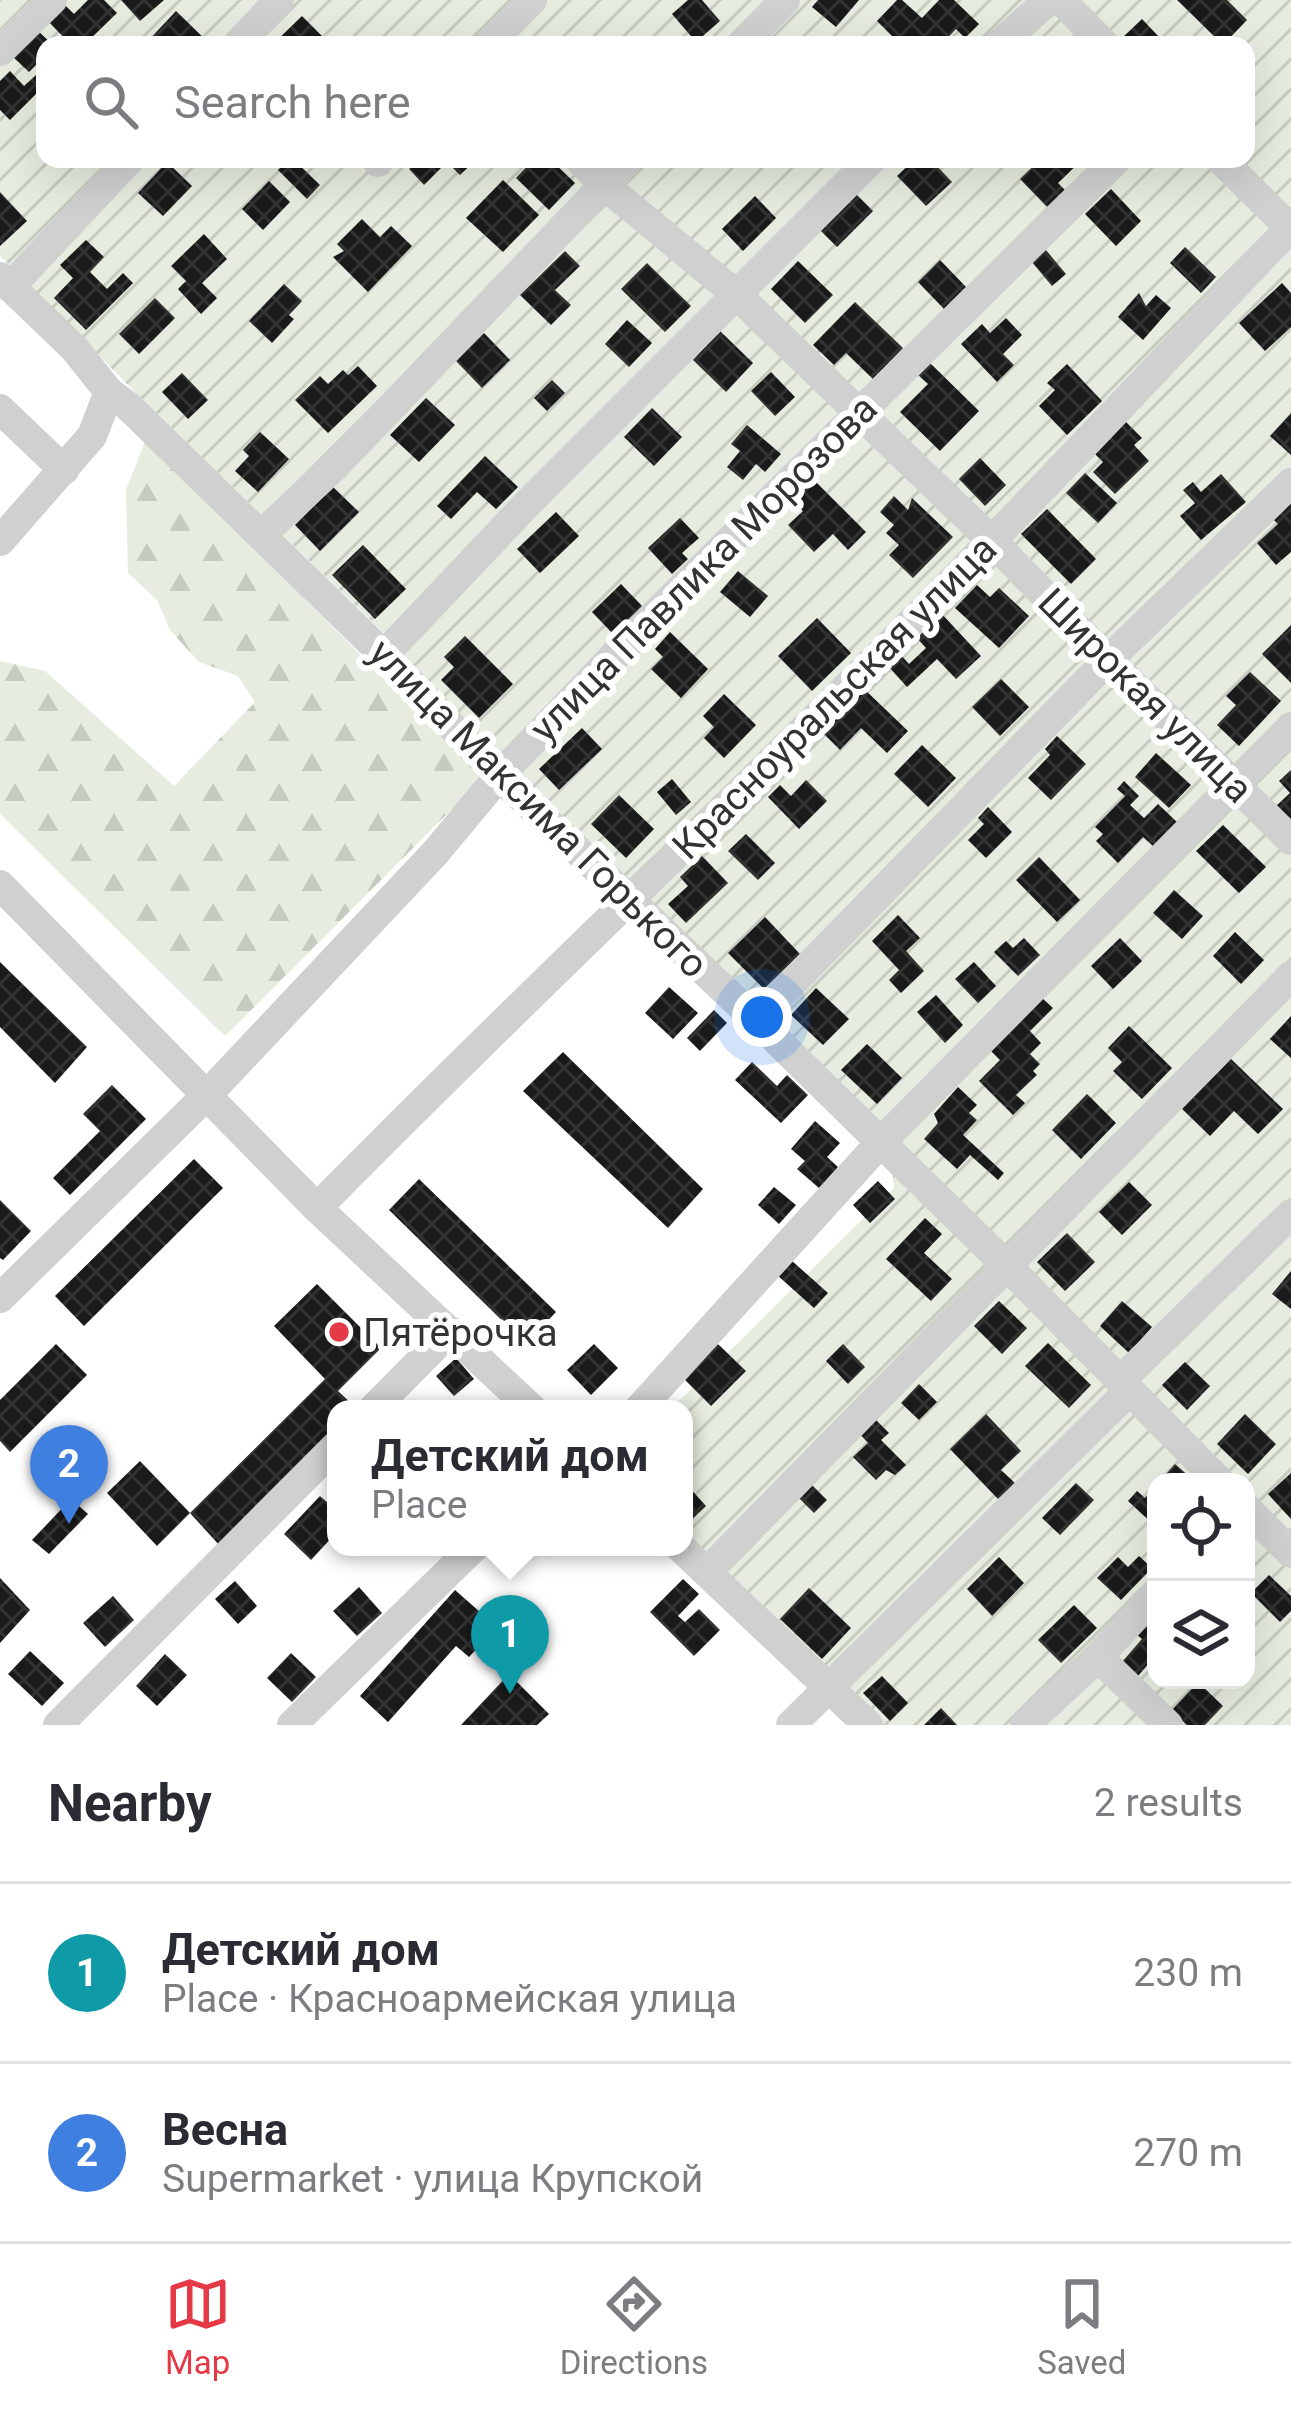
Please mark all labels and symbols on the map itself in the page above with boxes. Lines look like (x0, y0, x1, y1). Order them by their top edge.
street label: улица Павлика Морозова (521, 386, 887, 752)
street label: Красноуральская улица (663, 526, 1006, 869)
street label: Широкая улица (1029, 579, 1262, 812)
street label: улица Максима Горького (359, 630, 717, 988)
your location (732, 987, 792, 1047)
place label: Пятёрочка (363, 1310, 558, 1356)
marker: Пятёрочка (326, 1319, 352, 1345)
pin: 2 (30, 1425, 108, 1524)
pin: 1 (471, 1595, 549, 1694)

